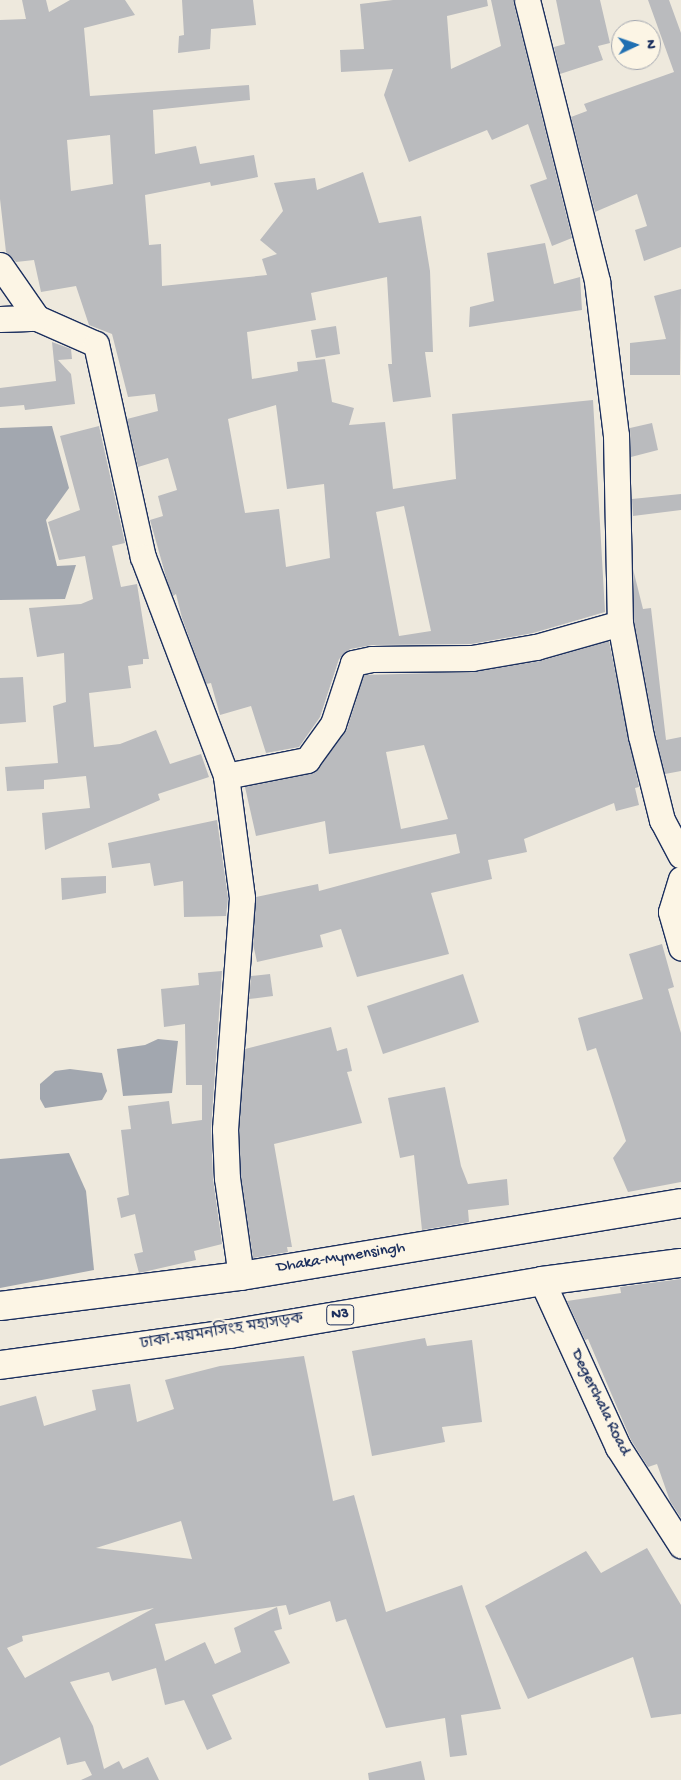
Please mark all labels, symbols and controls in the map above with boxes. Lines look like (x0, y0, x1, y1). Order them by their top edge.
north arrow (611, 20, 661, 70)
text: N (642, 39, 659, 49)
street label: Dhaka-Mymensingh (275, 1239, 407, 1279)
road number: N3 (325, 1302, 355, 1328)
street label: ঢাকা-ময়মনসিংহ মহাসড়ক (139, 1311, 305, 1355)
street label: Degerchala Road (565, 1347, 633, 1459)

